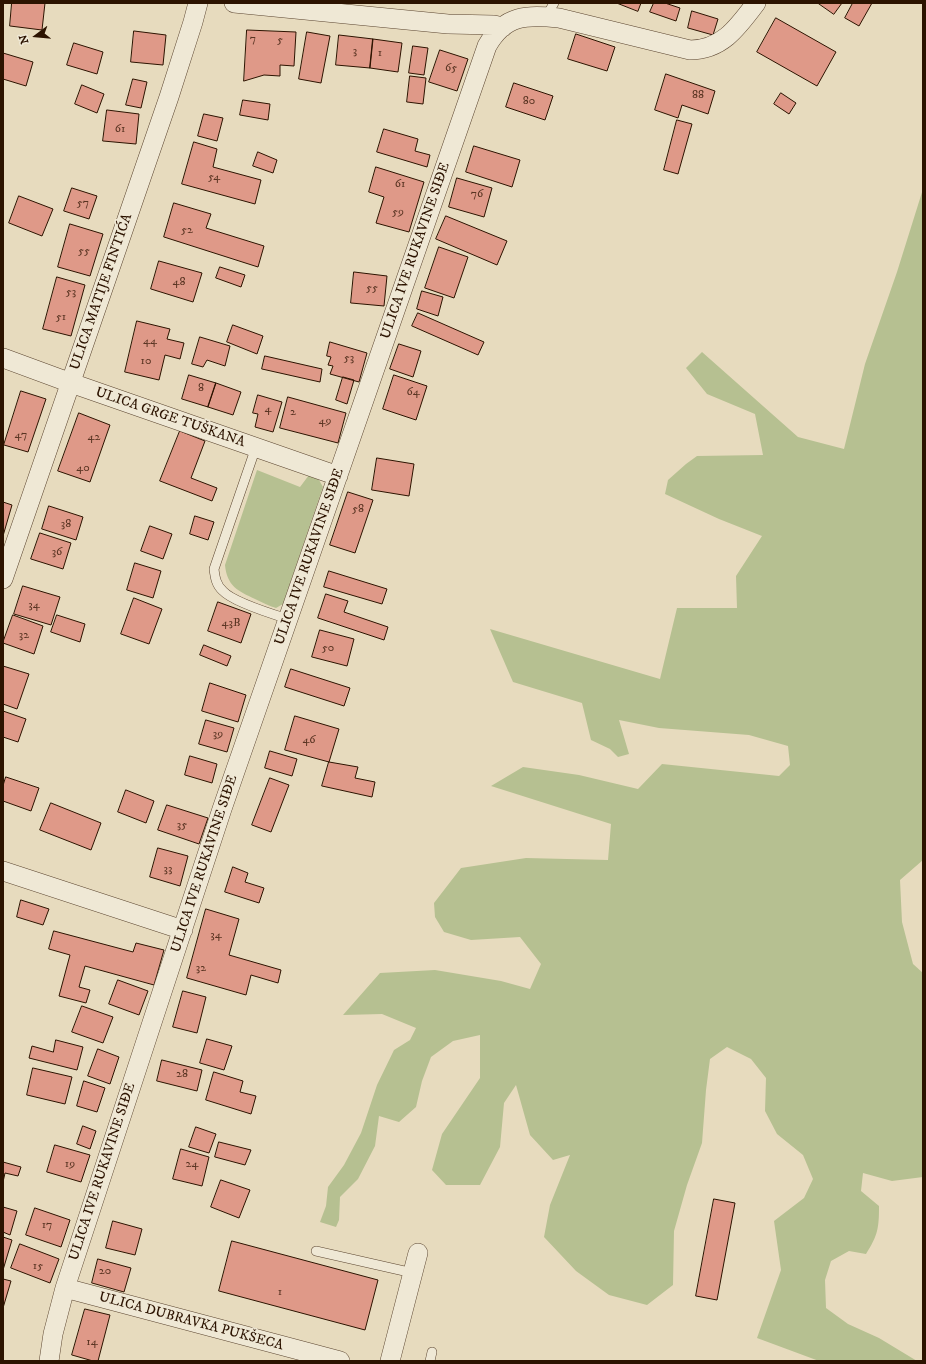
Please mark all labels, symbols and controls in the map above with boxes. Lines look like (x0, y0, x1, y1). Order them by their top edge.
north arrow (16, 16, 56, 56)
text: N (16, 33, 32, 46)
house number: 7 (250, 33, 256, 47)
house number: 5 (277, 34, 283, 48)
house number: 3 (353, 45, 357, 59)
house number: 1 (378, 47, 382, 61)
house number: 65 (445, 62, 457, 76)
house number: 88 (692, 89, 704, 103)
house number: 80 (523, 95, 535, 109)
house number: 61 (115, 123, 125, 137)
street label: ULICA IVE RUKAVINE SIĐE (378, 160, 454, 342)
house number: 54 (208, 171, 220, 185)
house number: 61 (395, 178, 405, 192)
house number: 76 (471, 188, 483, 202)
house number: 57 (77, 197, 89, 211)
house number: 59 (392, 206, 404, 220)
street label: ULICA MATIJE FINTIĆA (67, 212, 137, 372)
house number: 52 (181, 224, 193, 238)
house number: 55 (78, 245, 90, 259)
house number: 48 (173, 276, 185, 290)
house number: 55 (366, 282, 378, 296)
house number: 53 (66, 286, 76, 300)
house number: 51 (56, 311, 66, 325)
house number: 44 (143, 335, 157, 349)
house number: 53 (344, 352, 354, 366)
house number: 10 (141, 355, 151, 369)
house number: 8 (198, 382, 204, 396)
street label: ULICA GRGE TUŠKANA (93, 384, 247, 452)
house number: 64 (406, 386, 420, 400)
house number: 4 (265, 403, 271, 417)
house number: 2 (290, 406, 296, 420)
house number: 49 (319, 415, 331, 429)
house number: 47 (15, 429, 27, 443)
house number: 42 (88, 431, 100, 445)
house number: 40 (76, 462, 90, 476)
street label: ULICA IVE RUKAVINE SIĐE (272, 466, 348, 648)
house number: 58 (352, 503, 364, 517)
house number: 38 (61, 518, 71, 532)
house number: 36 (52, 546, 62, 560)
house number: 34 (28, 599, 40, 613)
house number: 43B (222, 617, 240, 631)
house number: 32 (19, 629, 29, 643)
house number: 50 (322, 642, 334, 656)
house number: 39 (213, 728, 223, 742)
house number: 46 (302, 734, 316, 748)
street label: ULICA IVE RUKAVINE SIĐE (168, 773, 242, 955)
house number: 35 (177, 819, 187, 833)
house number: 33 (164, 863, 172, 877)
house number: 34 (210, 929, 222, 943)
house number: 32 (196, 962, 206, 976)
house number: 28 (176, 1068, 188, 1082)
street label: ULICA IVE RUKAVINE SIĐE (66, 1081, 140, 1263)
house number: 19 (65, 1158, 75, 1172)
house number: 24 (186, 1158, 198, 1172)
house number: 17 (42, 1219, 52, 1233)
house number: 15 (33, 1260, 43, 1274)
house number: 20 (99, 1265, 111, 1279)
house number: 1 (278, 1286, 282, 1300)
street label: ULICA DUBRAVKA PUKŠECA (97, 1289, 285, 1355)
house number: 14 (86, 1336, 98, 1350)

